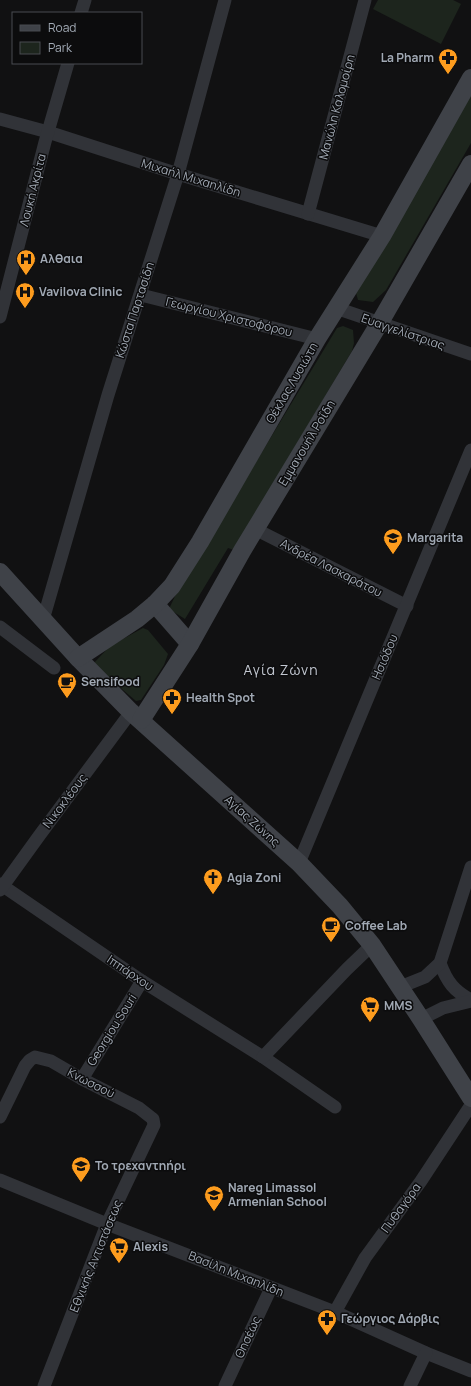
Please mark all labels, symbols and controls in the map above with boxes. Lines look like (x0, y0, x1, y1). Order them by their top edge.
legend (12, 12, 142, 64)
text: Road (48, 19, 76, 36)
text: Park (48, 39, 73, 56)
pharmacy icon: La Pharm (437, 47, 459, 75)
place label: La Pharm (381, 49, 434, 66)
street label: Μανώλη Καλομοίρη (314, 53, 359, 161)
street label: Λουκή Ακρίτα (15, 152, 50, 228)
street label: Μιχαήλ Μιχαηλίδη (139, 154, 243, 201)
hospital icon: Αλθαια (15, 248, 37, 276)
place label: Αλθαια (40, 250, 83, 267)
street label: Κώστα Παρτασίδη (111, 260, 158, 360)
hospital icon: Vavilova Clinic (14, 281, 36, 309)
place label: Vavilova Clinic (39, 283, 122, 300)
street label: Γεωργίου Χριστοφόρου (164, 293, 294, 340)
street label: Ευαγγελίστριας (359, 309, 448, 354)
street label: Θέκλας Λυσιώτη (261, 339, 322, 426)
street label: Εμμανουήλ Ροΐδη (274, 397, 339, 489)
school or university icon: Margarita (382, 527, 404, 555)
place label: Margarita (407, 529, 463, 546)
street label: Ανδρέα Λασκαράτου (277, 534, 385, 601)
street label: Ησιόδου (367, 632, 402, 682)
district label: Αγία Ζώνη (244, 660, 318, 679)
cafe icon: Sensifood (56, 671, 78, 699)
place label: Sensifood (81, 673, 140, 690)
pharmacy icon: Health Spot (161, 687, 183, 715)
place label: Health Spot (186, 689, 255, 706)
street label: Νικοκλέους (38, 770, 91, 831)
street label: Αγίας Ζώνης (221, 791, 284, 851)
church icon: Agia Zoni (202, 867, 224, 895)
place label: Agia Zoni (227, 869, 281, 886)
cafe icon: Coffee Lab (320, 915, 342, 943)
place label: Coffee Lab (345, 917, 407, 934)
street label: Ιππάρχου (104, 951, 157, 994)
street label: Georgiou Souri (83, 990, 140, 1069)
supermarket icon: MMS (359, 995, 381, 1023)
place label: MMS (384, 997, 413, 1014)
street label: Κνωσσού (65, 1063, 118, 1102)
school or university icon: Το τρεχαντηήρι (70, 1155, 92, 1183)
place label: Το τρεχαντηήρι (95, 1157, 186, 1174)
place label: Nareg Limassol Armenian School (228, 1179, 327, 1210)
street label: Πυθαγόρα (377, 1179, 424, 1236)
school or university icon: Nareg Limassol Armenian School (203, 1184, 225, 1212)
street label: Εθνικής Αντιστάσεως (65, 1197, 126, 1315)
supermarket icon: Alexis (108, 1236, 130, 1264)
place label: Alexis (133, 1238, 168, 1255)
street label: Βασίλη Μιχαηλίδη (186, 1247, 286, 1300)
pharmacy icon: Γεώργιος Δάρβις (316, 1308, 338, 1336)
place label: Γεώργιος Δάρβις (341, 1310, 440, 1327)
street label: Θησέως (230, 1313, 265, 1361)

